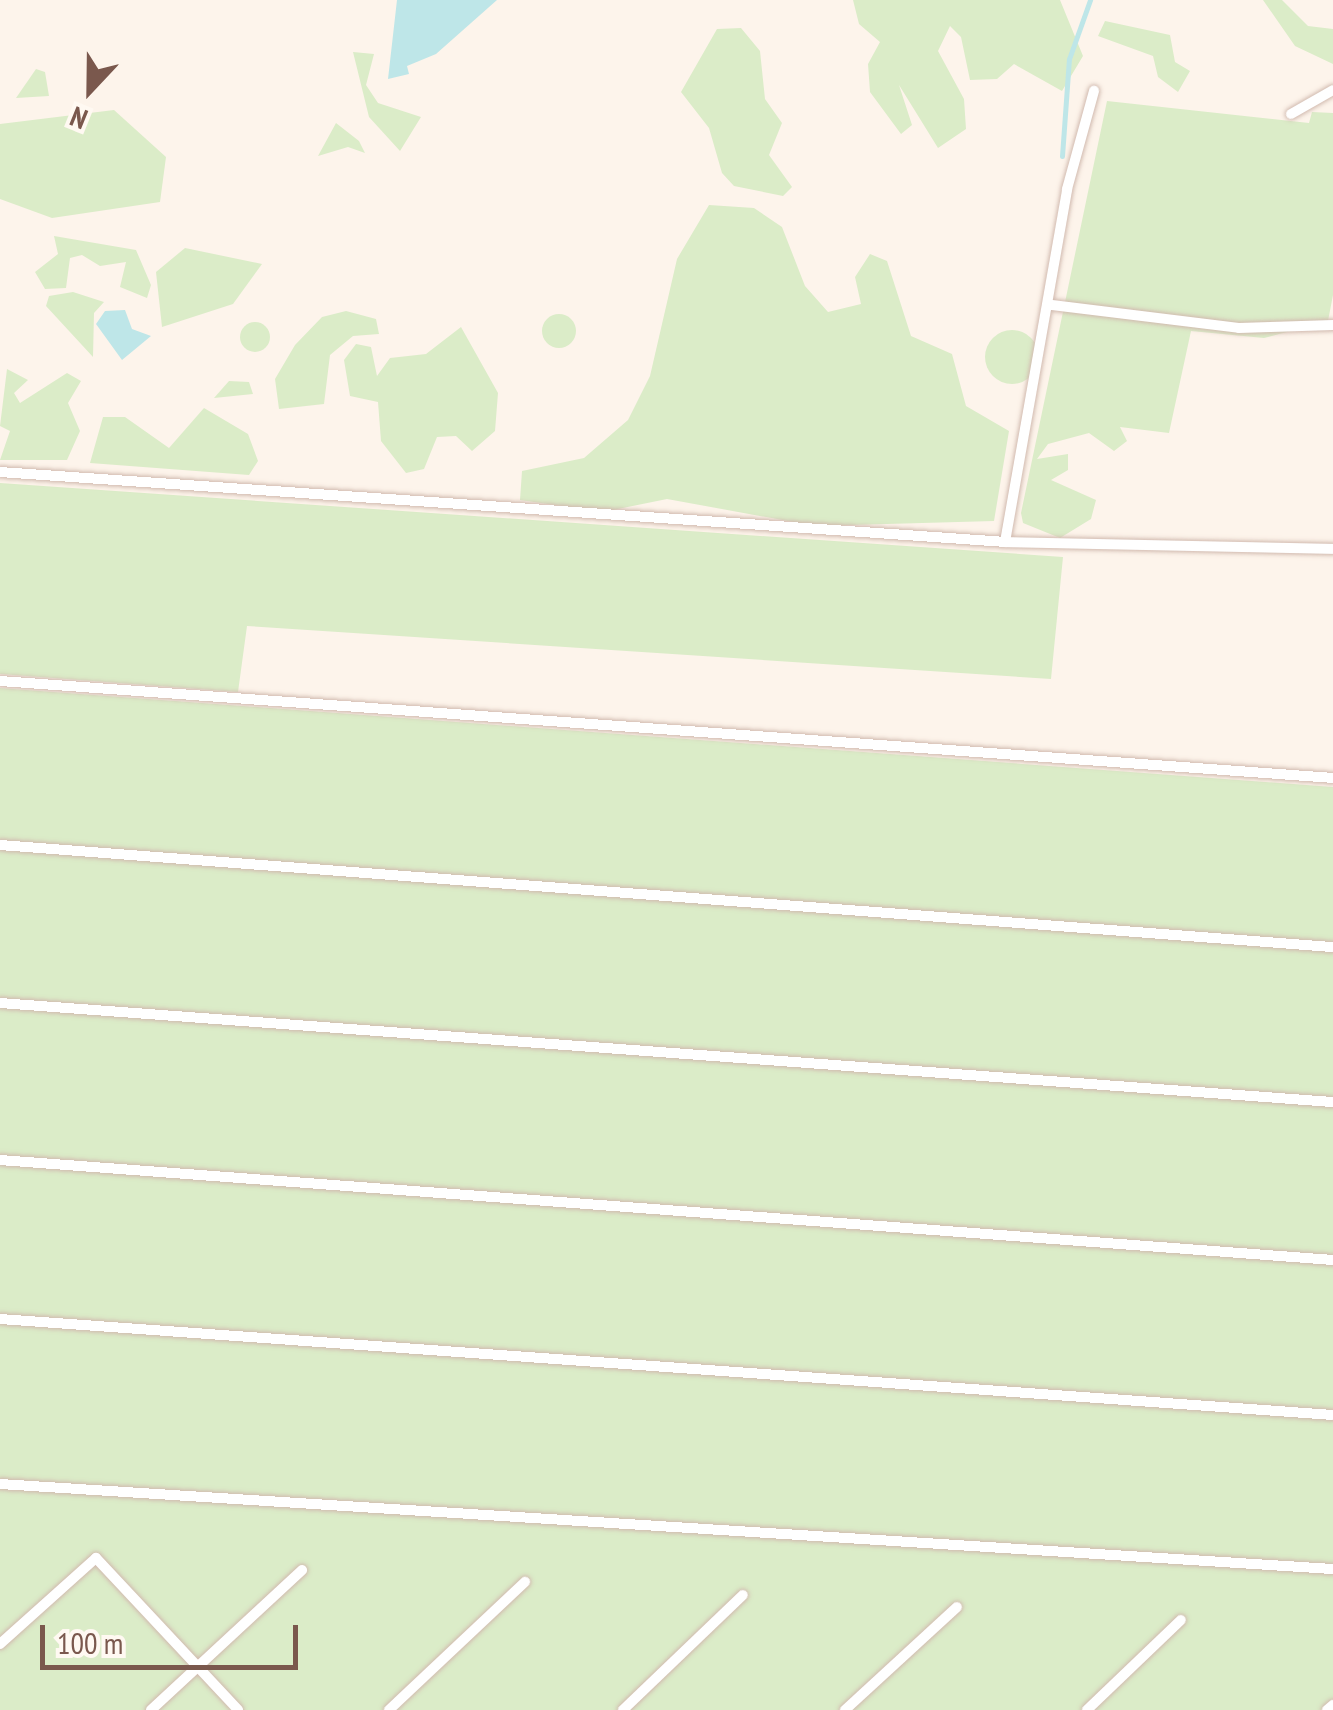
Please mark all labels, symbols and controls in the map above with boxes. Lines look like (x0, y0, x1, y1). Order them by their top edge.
north arrow (40, 40, 140, 140)
text: N (65, 98, 93, 138)
scale bar (45, 1605, 302, 1667)
text: 100 m (57, 1623, 123, 1662)

